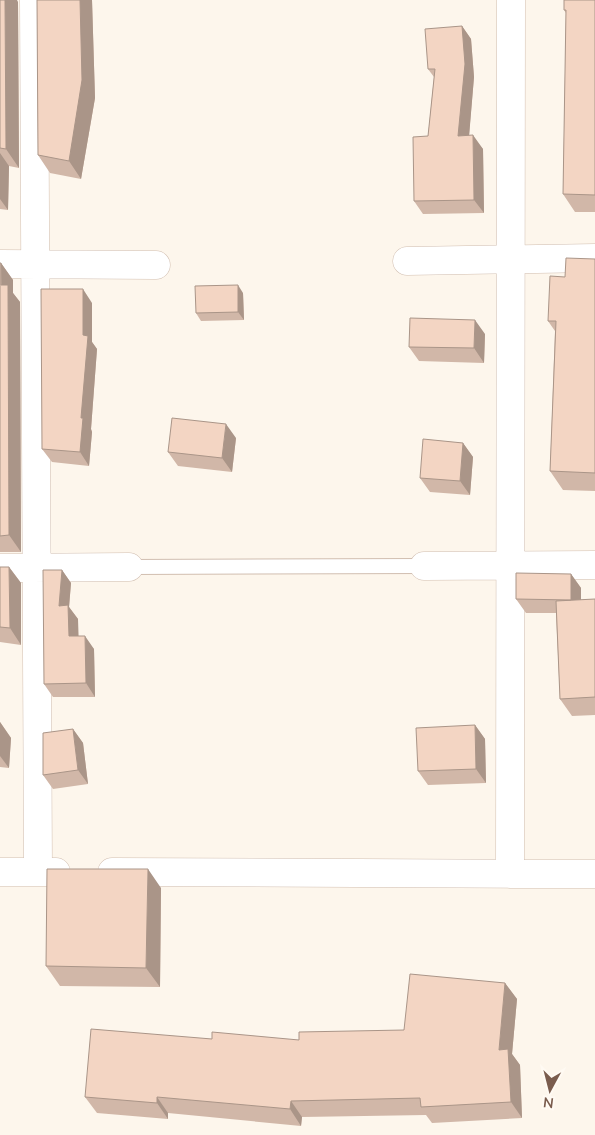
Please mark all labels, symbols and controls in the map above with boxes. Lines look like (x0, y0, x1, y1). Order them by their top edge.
north arrow (525, 1065, 575, 1115)
text: N (542, 1092, 555, 1112)

